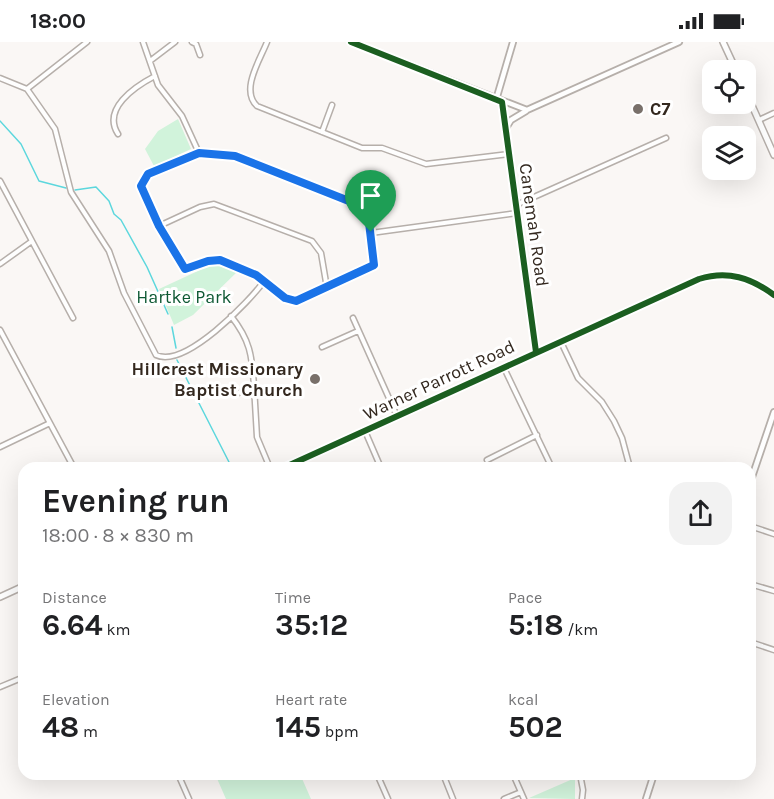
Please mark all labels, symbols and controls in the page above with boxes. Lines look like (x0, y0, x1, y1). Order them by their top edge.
text: 18:00 (30, 8, 86, 34)
map controls (702, 60, 756, 180)
button: locate (702, 60, 756, 114)
place label: C7 (650, 98, 670, 120)
marker: C7 (631, 102, 645, 116)
button: layers (702, 126, 756, 180)
street label: Canemah Road (514, 162, 554, 288)
pin (345, 170, 396, 232)
icon: arrive (354, 179, 387, 212)
park label: Hartke Park (136, 286, 232, 308)
street label: Warner Parrott Road (360, 335, 518, 425)
place label: Hillcrest Missionary Baptist Church (132, 358, 303, 401)
marker: Hillcrest Missionary Baptist Church (308, 372, 322, 386)
text: Evening run (42, 482, 230, 520)
button: share (669, 482, 732, 545)
text: 18:00 · 8 × 830 m (42, 524, 194, 547)
text: Distance (42, 588, 107, 607)
text: Time (275, 588, 311, 607)
text: Pace (508, 588, 542, 607)
text: 6.64 (42, 607, 103, 643)
text: 35:12 (275, 607, 348, 643)
text: 5:18 (508, 607, 564, 643)
text: km (103, 620, 131, 639)
text: /km (564, 620, 598, 639)
text: Elevation (42, 690, 110, 709)
text: Heart rate (275, 690, 347, 709)
text: kcal (508, 690, 539, 709)
text: 48 (42, 709, 79, 745)
text: 145 (275, 709, 321, 745)
text: 502 (508, 709, 563, 745)
text: m (79, 722, 98, 741)
text: bpm (321, 722, 359, 741)

